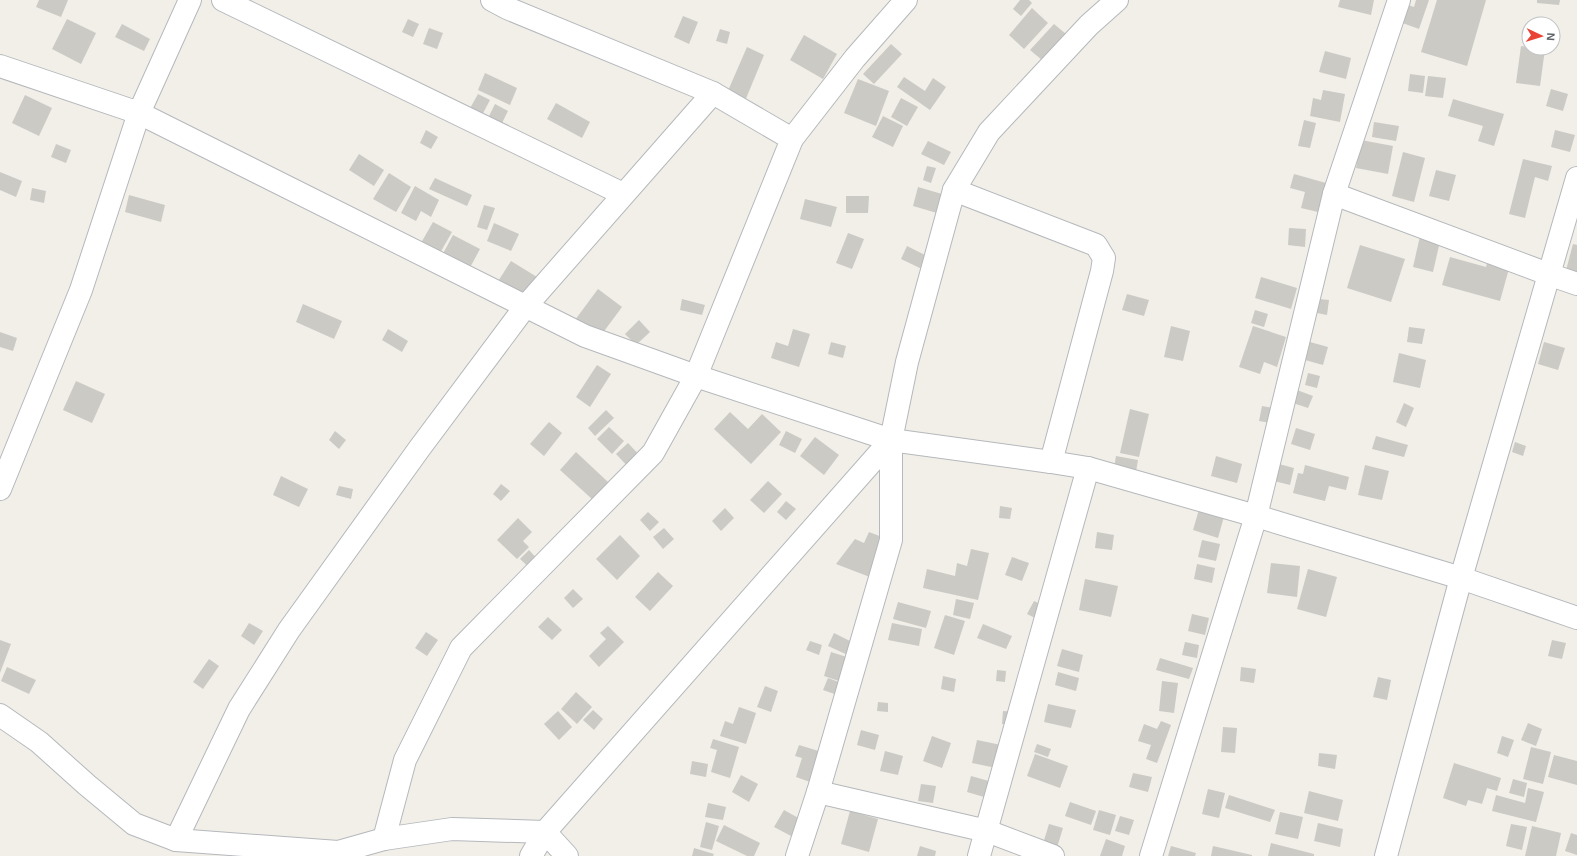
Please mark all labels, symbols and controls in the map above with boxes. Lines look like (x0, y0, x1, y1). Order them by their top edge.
north arrow (1521, 16, 1561, 56)
text: N (1545, 32, 1557, 41)

